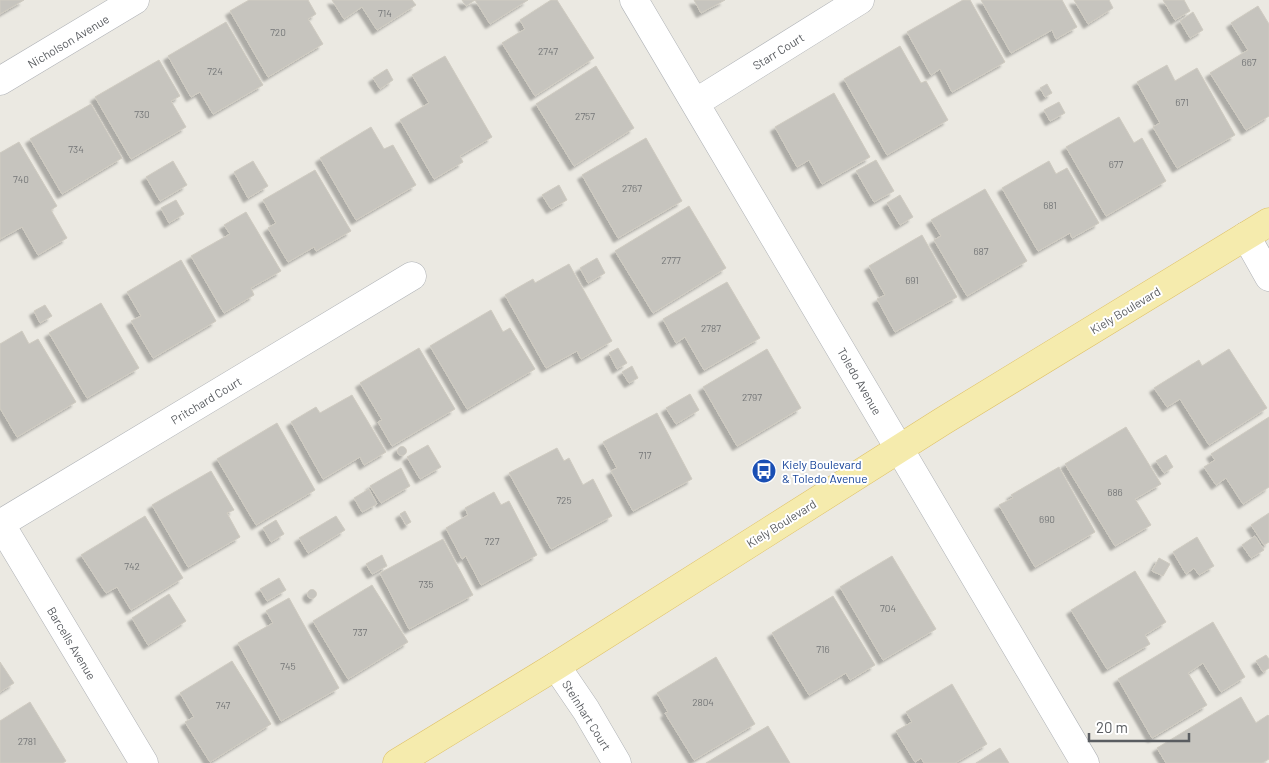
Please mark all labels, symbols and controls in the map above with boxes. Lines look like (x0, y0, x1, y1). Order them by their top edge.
house number: 714 (378, 7, 392, 19)
street label: Nicholson Avenue (25, 11, 111, 71)
house number: 720 (270, 26, 286, 38)
street label: Starr Court (750, 30, 806, 72)
house number: 2747 (538, 45, 558, 57)
house number: 667 (1241, 56, 1257, 68)
house number: 724 (207, 65, 223, 77)
house number: 671 (1175, 96, 1189, 108)
house number: 730 (134, 108, 150, 120)
house number: 2757 (575, 110, 595, 122)
house number: 734 (68, 143, 84, 155)
house number: 677 (1109, 158, 1124, 170)
house number: 740 (13, 173, 29, 185)
house number: 2767 (622, 182, 642, 194)
house number: 681 (1043, 199, 1057, 211)
house number: 687 (973, 245, 989, 257)
house number: 2777 (661, 254, 681, 266)
house number: 691 (905, 274, 919, 286)
street label: Kiely Boulevard (1087, 284, 1163, 336)
house number: 2787 (701, 322, 721, 334)
street label: Toledo Avenue (835, 345, 885, 417)
street label: Pritchard Court (168, 373, 244, 427)
house number: 2797 (742, 391, 762, 403)
house number: 717 (639, 449, 652, 461)
place label: Kiely Boulevard & Toledo Avenue (782, 457, 868, 485)
bus stop icon: Kiely Boulevard & Toledo Avenue (751, 458, 777, 484)
house number: 686 (1107, 486, 1123, 498)
house number: 725 (556, 494, 572, 506)
street label: Kiely Boulevard (744, 496, 818, 550)
house number: 690 (1039, 513, 1055, 525)
house number: 727 (485, 535, 500, 547)
house number: 742 (124, 560, 140, 572)
house number: 735 (418, 578, 434, 590)
house number: 704 (880, 602, 896, 614)
street label: Barcells Avenue (45, 604, 99, 682)
house number: 737 (353, 626, 368, 638)
house number: 716 (816, 643, 830, 655)
house number: 745 (280, 660, 296, 672)
street label: Steinhart Court (560, 677, 614, 753)
house number: 2804 (692, 696, 714, 708)
house number: 747 (216, 699, 231, 711)
scale bar (1089, 710, 1189, 742)
text: 20 m (1096, 718, 1128, 736)
house number: 2781 (18, 735, 36, 747)

